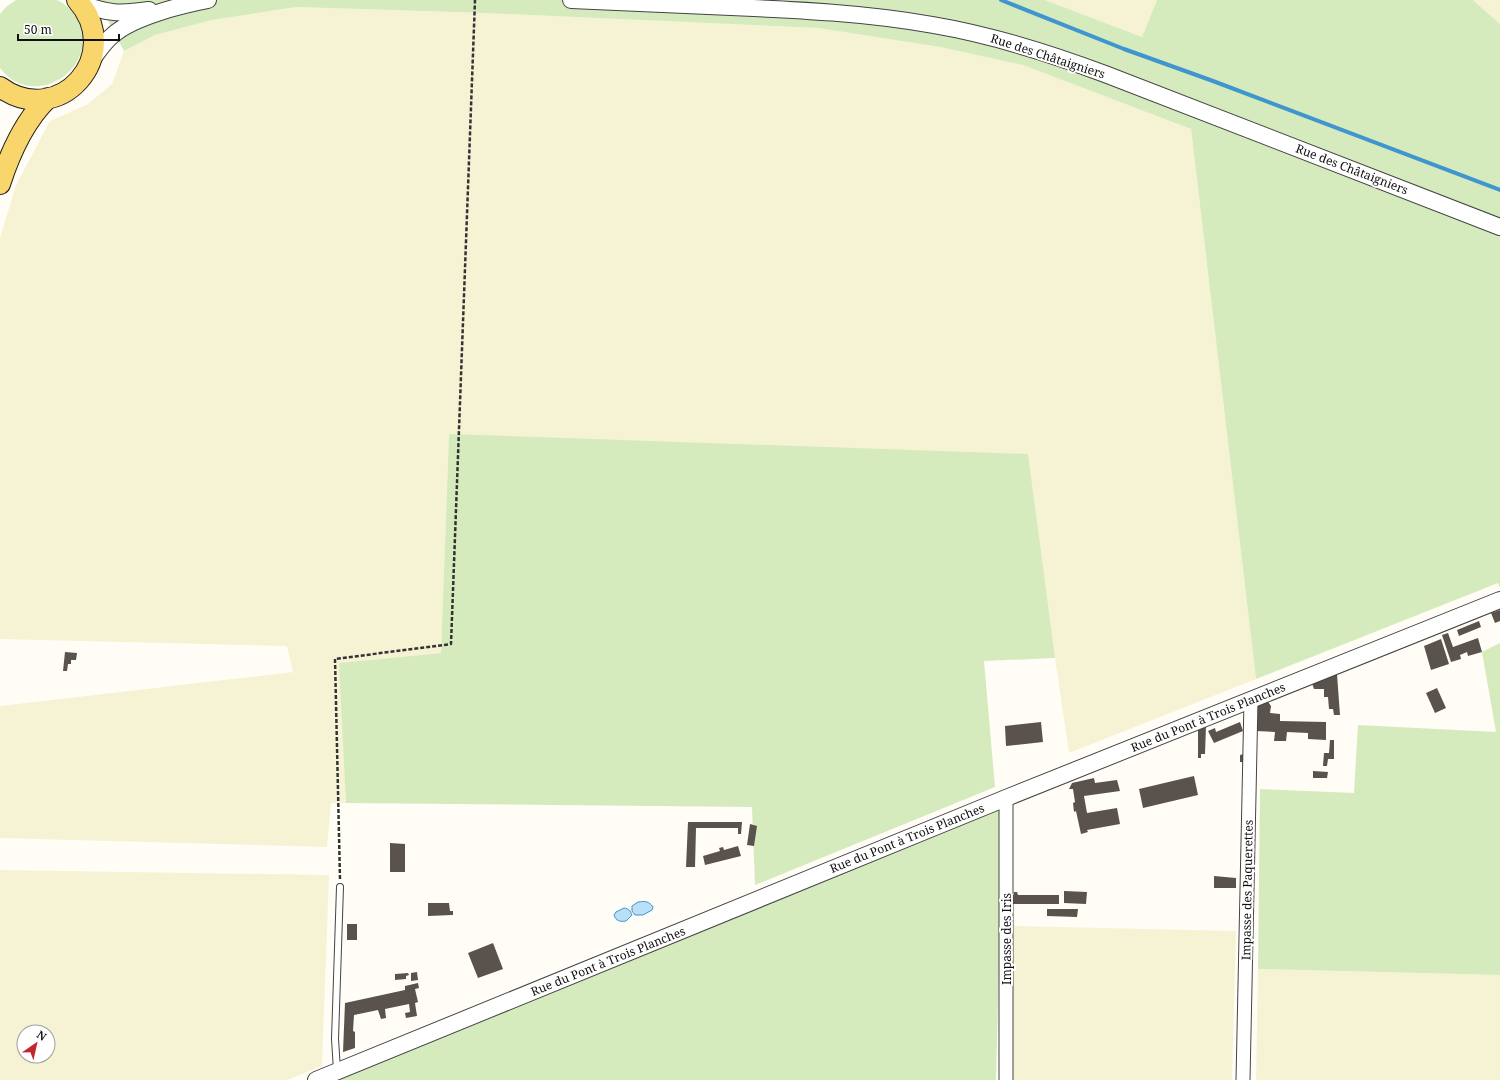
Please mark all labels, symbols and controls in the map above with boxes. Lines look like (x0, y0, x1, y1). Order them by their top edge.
scale bar (18, 16, 119, 42)
text: 50 m (24, 21, 52, 38)
street label: Rue des Châtaigniers (989, 29, 1107, 83)
street label: Rue des Châtaigniers (1293, 140, 1411, 198)
street label: Rue du Pont à Trois Planches (1128, 678, 1288, 756)
street label: Rue du Pont à Trois Planches (827, 799, 987, 877)
street label: Impasse des Paquerettes (1237, 820, 1257, 960)
street label: Impasse des Iris (998, 893, 1015, 985)
street label: Rue du Pont à Trois Planches (528, 922, 688, 1000)
north arrow (16, 1024, 56, 1064)
text: N (34, 1027, 50, 1044)

